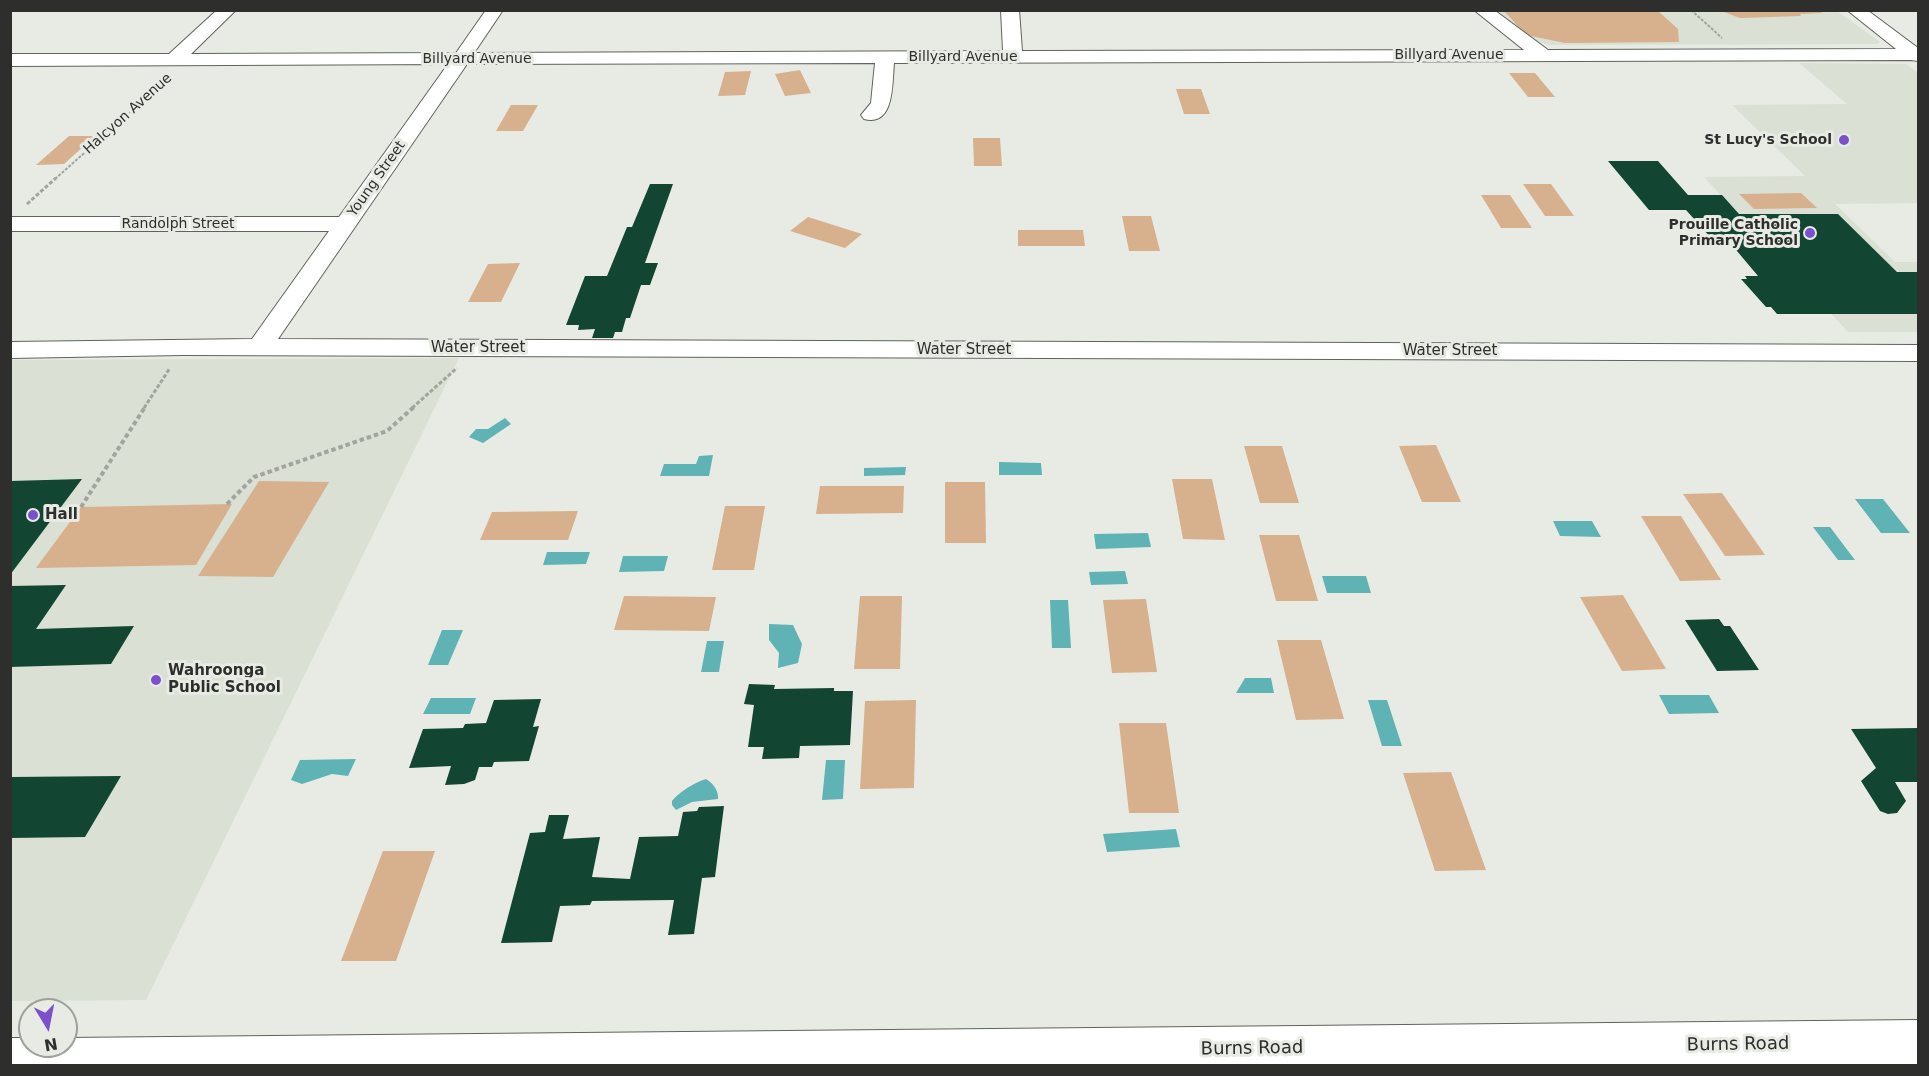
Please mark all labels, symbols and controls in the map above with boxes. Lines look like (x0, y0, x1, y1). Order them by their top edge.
street label: Billyard Avenue (1395, 47, 1503, 63)
street label: Billyard Avenue (909, 49, 1017, 65)
street label: Billyard Avenue (423, 51, 531, 67)
street label: Halcyon Avenue (80, 70, 176, 158)
place label: St Lucy's School (1704, 132, 1832, 148)
marker: St Lucy's School (1837, 133, 1851, 147)
street label: Young Street (345, 138, 409, 220)
street label: Randolph Street (122, 216, 234, 232)
place label: Prouille Catholic Primary School (1669, 217, 1798, 250)
marker: Prouille Catholic Primary School (1803, 226, 1817, 240)
street label: Water Street (431, 339, 525, 357)
street label: Water Street (917, 341, 1011, 359)
street label: Water Street (1403, 342, 1497, 360)
place label: Hall (45, 506, 78, 524)
marker: Hall (26, 508, 40, 522)
place label: Wahroonga Public School (168, 662, 281, 697)
marker: Wahroonga Public School (149, 673, 163, 687)
north arrow (18, 998, 78, 1058)
street label: Burns Road (1687, 1033, 1789, 1057)
text: N (43, 1034, 59, 1055)
street label: Burns Road (1201, 1037, 1303, 1061)

